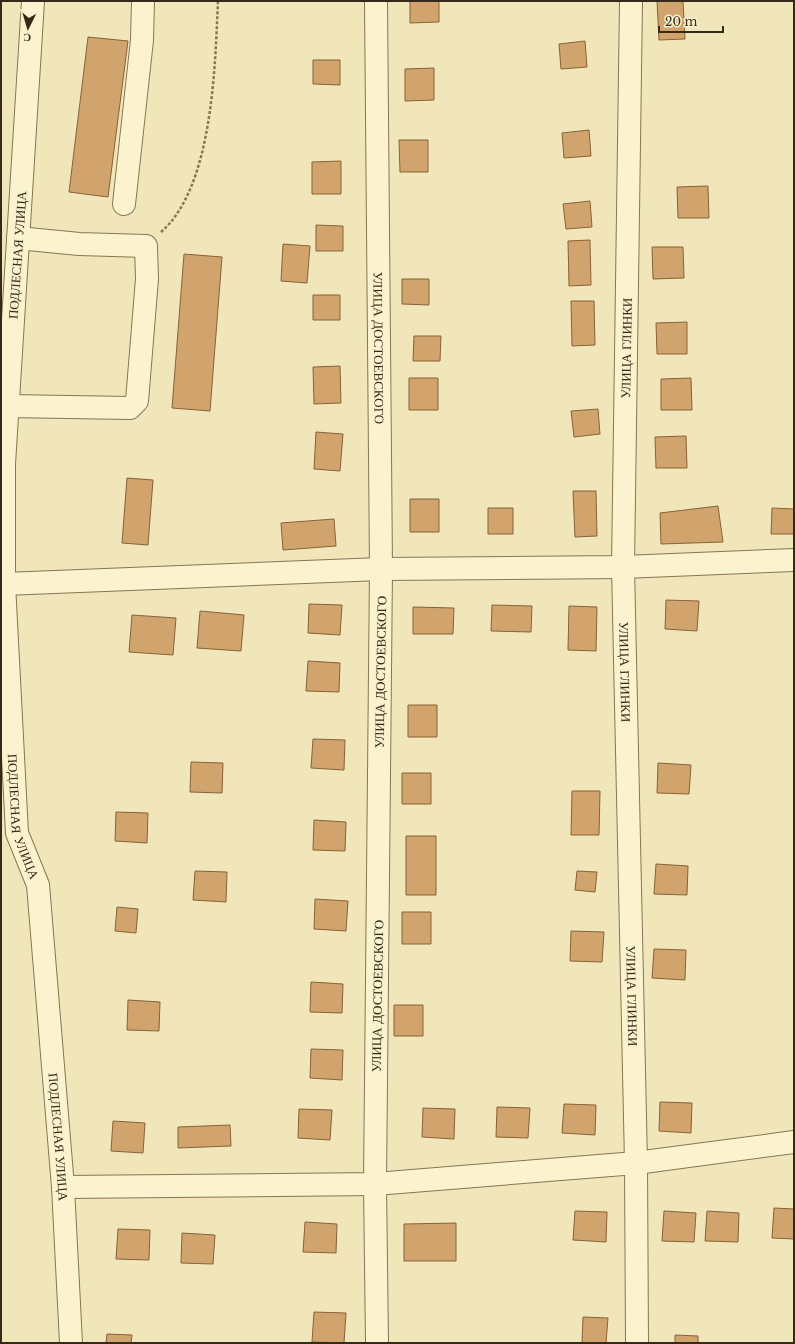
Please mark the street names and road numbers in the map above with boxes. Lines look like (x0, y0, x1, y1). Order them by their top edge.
street label: ПОДЛЕСНАЯ УЛИЦА (5, 190, 30, 320)
street label: УЛИЦА ДОСТОЕВСКОГО (369, 272, 388, 424)
street label: УЛИЦА ГЛИНКИ (617, 298, 636, 398)
street label: УЛИЦА ДОСТОЕВСКОГО (371, 596, 390, 748)
street label: УЛИЦА ГЛИНКИ (615, 621, 634, 722)
street label: ПОДЛЕСНАЯ УЛИЦА (4, 753, 43, 882)
street label: УЛИЦА ДОСТОЕВСКОГО (368, 920, 387, 1072)
street label: УЛИЦА ГЛИНКИ (622, 945, 641, 1046)
street label: ПОДЛЕСНАЯ УЛИЦА (45, 1072, 72, 1202)

